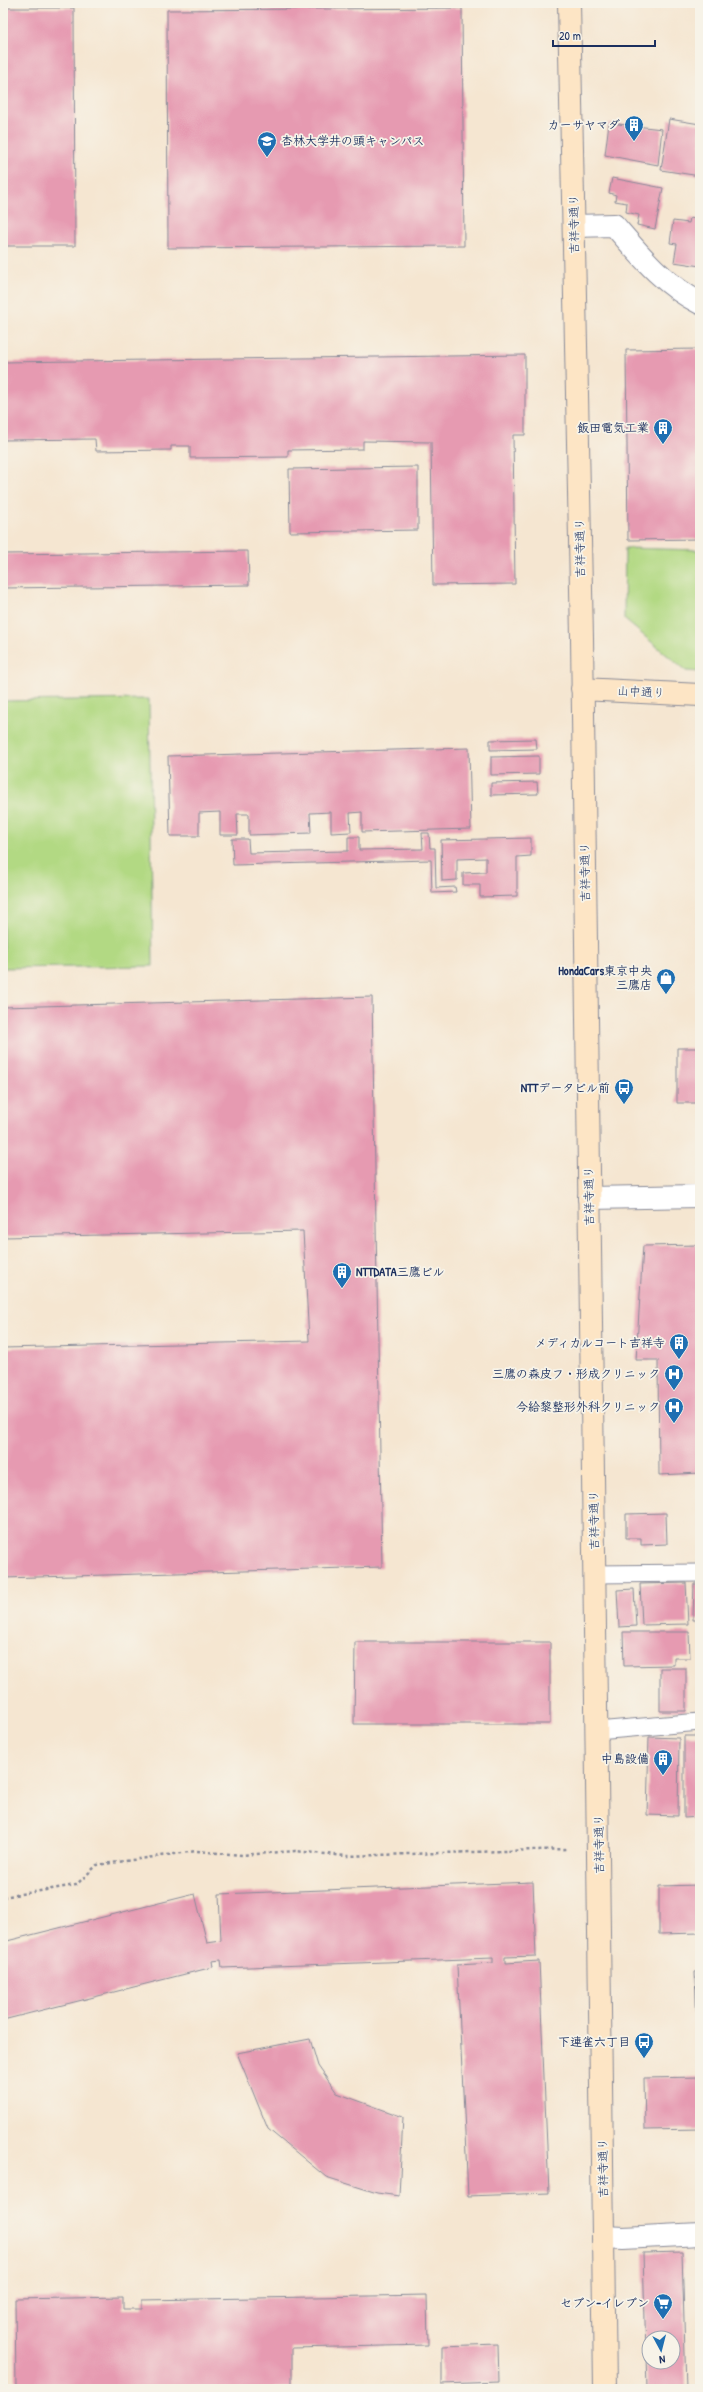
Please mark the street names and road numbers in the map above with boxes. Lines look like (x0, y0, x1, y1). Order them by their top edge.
street label: 吉祥寺通り (564, 194, 583, 254)
street label: 吉祥寺通り (570, 518, 589, 578)
street label: 山中通り (617, 682, 665, 701)
street label: 吉祥寺通り (575, 842, 594, 902)
street label: 吉祥寺通り (579, 1166, 598, 1226)
street label: 吉祥寺通り (584, 1490, 603, 1550)
street label: 吉祥寺通り (589, 1814, 608, 1874)
street label: 吉祥寺通り (593, 2138, 612, 2198)

